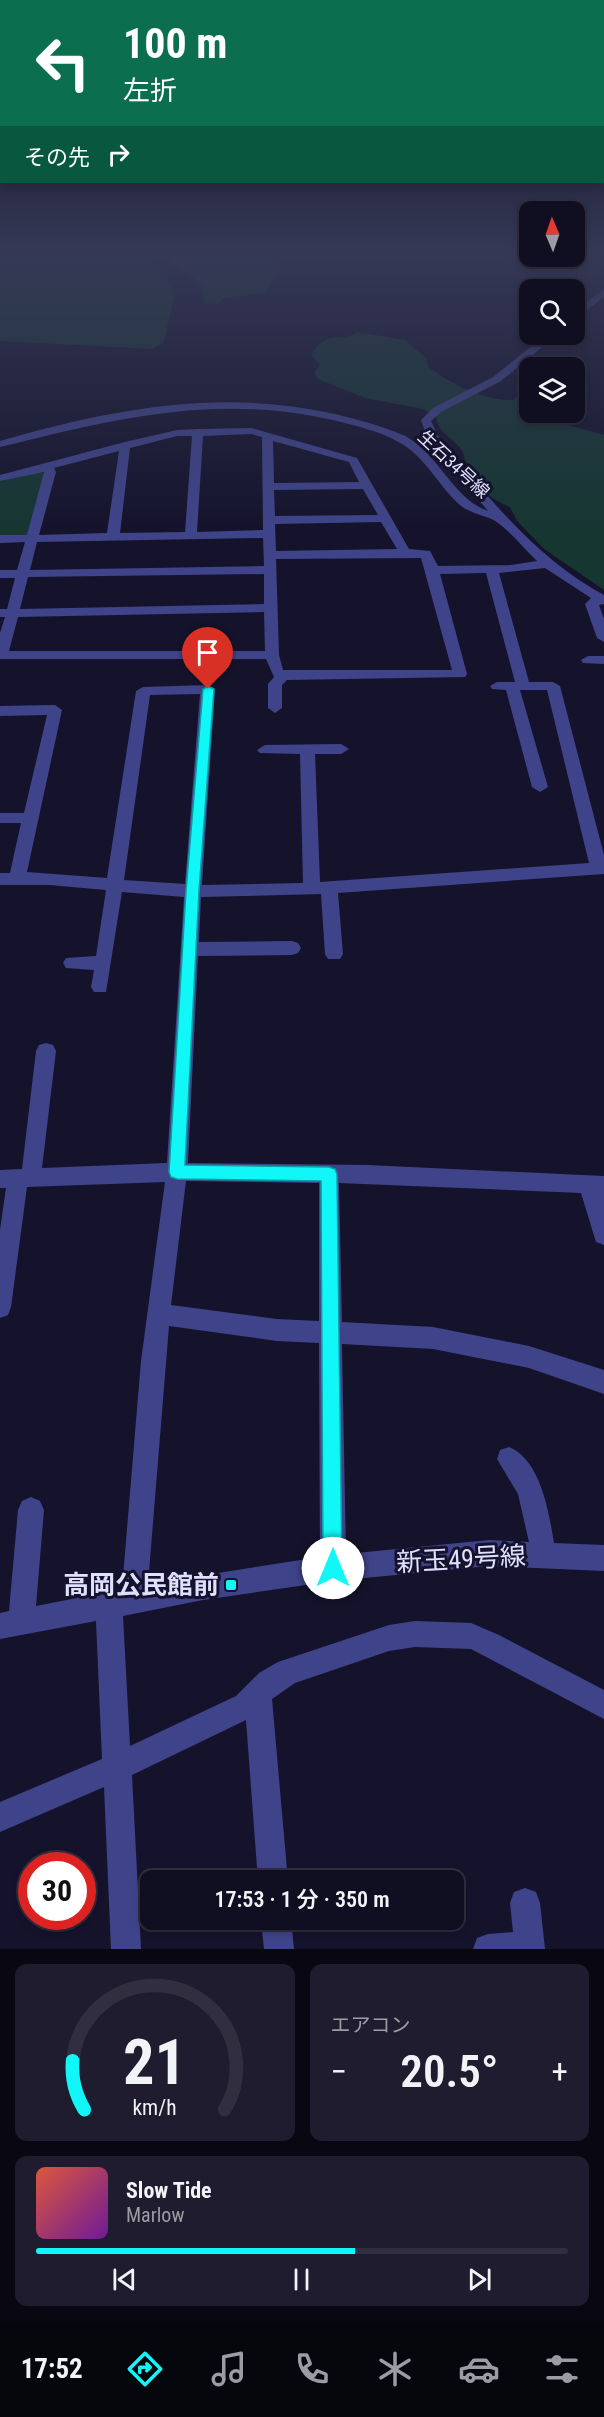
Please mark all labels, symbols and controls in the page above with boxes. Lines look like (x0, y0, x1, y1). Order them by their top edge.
text: 100 m (123, 19, 228, 68)
icon: left (24, 24, 102, 102)
text: 左折 (123, 75, 177, 107)
icon: right (102, 138, 135, 171)
text: その先 (24, 145, 90, 170)
north arrow (519, 201, 585, 267)
map controls (519, 201, 585, 423)
button: search (519, 279, 585, 345)
button: layers (519, 357, 585, 423)
street label: 生石34号線 (414, 426, 494, 502)
pin (182, 627, 233, 689)
icon: arrive (191, 636, 224, 669)
position arrow (301, 1536, 365, 1600)
street label: 新玉49号線 (395, 1541, 527, 1577)
place label: 高岡公民館前 (63, 1570, 219, 1600)
marker: 高岡公民館前 (224, 1578, 238, 1592)
speed limit sign: 30 (18, 1852, 96, 1930)
text: 17:53 · 1 分 · 350 m (214, 1887, 390, 1912)
text: エアコン (331, 2013, 411, 2037)
text: 21 (123, 2026, 186, 2099)
text: 20.5° (400, 2045, 498, 2098)
text: − (331, 2052, 347, 2091)
text: + (552, 2052, 568, 2091)
text: km/h (133, 2095, 177, 2120)
text: Slow Tide (126, 2178, 212, 2203)
text: Marlow (126, 2203, 184, 2227)
icon: previous (108, 2263, 141, 2296)
icon: pause (285, 2263, 318, 2296)
icon: next (463, 2263, 496, 2296)
icon: directions (124, 2348, 166, 2390)
icon: music (208, 2348, 250, 2390)
icon: phone (291, 2348, 333, 2390)
icon: climate (374, 2348, 416, 2390)
icon: car (458, 2348, 500, 2390)
icon: filters (541, 2348, 583, 2390)
text: 17:52 (21, 2353, 83, 2385)

